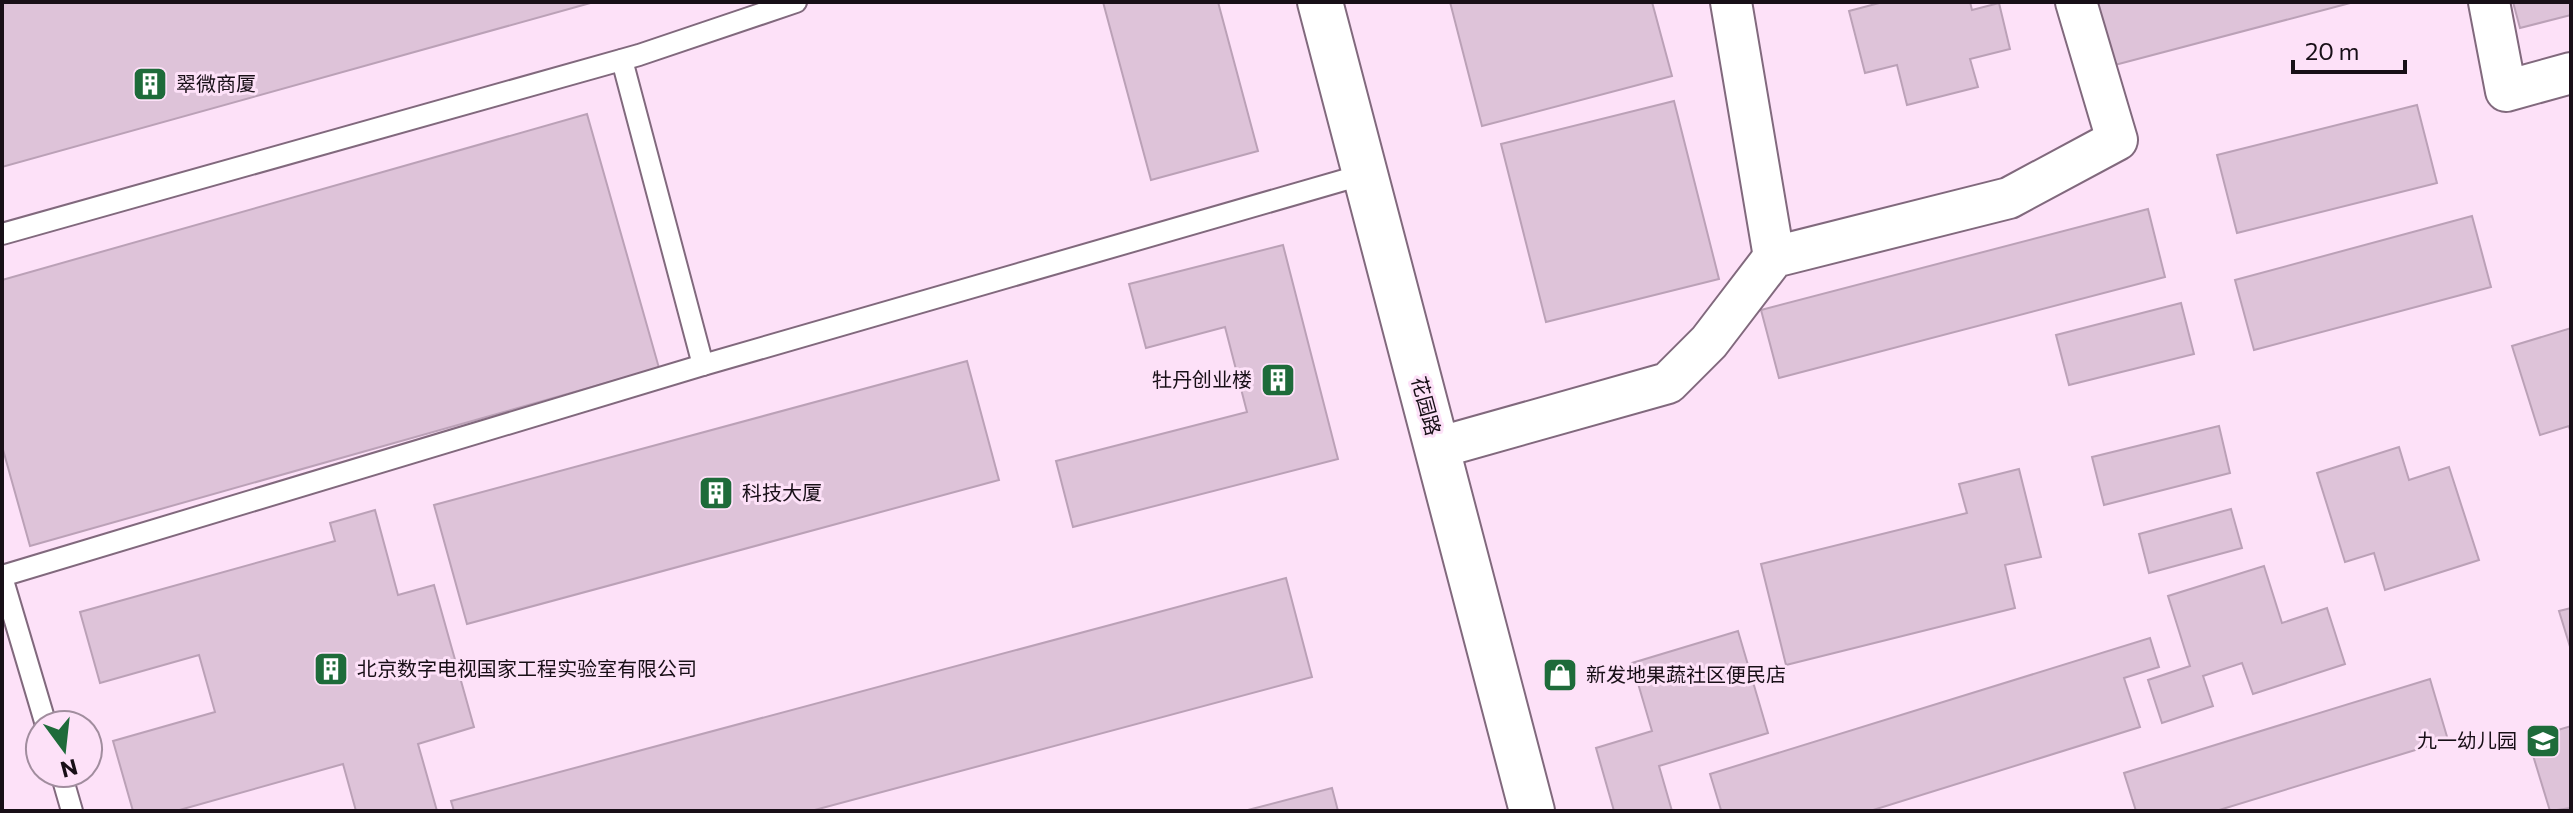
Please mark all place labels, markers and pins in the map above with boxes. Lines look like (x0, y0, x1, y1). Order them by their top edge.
building icon: 翠微商厦 (131, 65, 169, 103)
place label: 翠微商厦 (176, 71, 256, 95)
building icon: 牡丹创业楼 (1259, 361, 1297, 399)
place label: 牡丹创业楼 (1152, 367, 1252, 391)
building icon: 科技大厦 (697, 474, 735, 512)
place label: 科技大厦 (742, 480, 822, 504)
building icon: 北京数字电视国家工程实验室有限公司 (312, 650, 350, 688)
place label: 北京数字电视国家工程实验室有限公司 (357, 656, 697, 680)
shop icon: 新发地果蔬社区便民店 (1541, 656, 1579, 694)
place label: 新发地果蔬社区便民店 (1586, 662, 1786, 686)
school or university icon: 九一幼儿园 (2524, 722, 2562, 760)
place label: 九一幼儿园 (2417, 728, 2517, 752)

